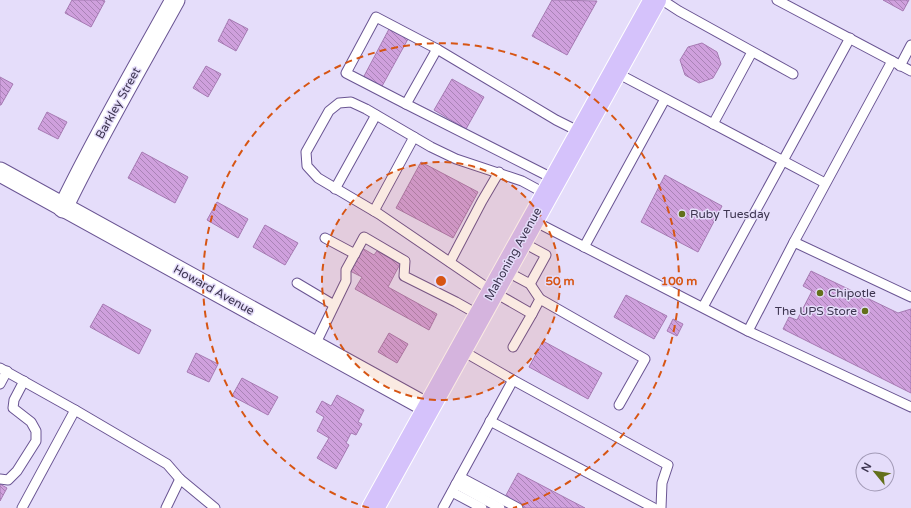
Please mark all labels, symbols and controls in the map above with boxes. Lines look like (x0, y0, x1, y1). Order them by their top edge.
street label: Barkley Street (93, 64, 144, 141)
street label: Mahoning Avenue (482, 205, 544, 303)
place label: Ruby Tuesday (690, 207, 771, 221)
marker: Ruby Tuesday (677, 209, 687, 219)
street label: Howard Avenue (171, 262, 257, 318)
centre of rings (434, 274, 448, 288)
text: 50 m (545, 274, 575, 288)
text: 100 m (661, 274, 697, 288)
place label: Chipotle (828, 286, 876, 300)
marker: Chipotle (815, 288, 825, 298)
place label: The UPS Store (775, 304, 857, 318)
marker: The UPS Store (860, 306, 870, 316)
north arrow (855, 452, 895, 492)
text: N (859, 460, 875, 474)

